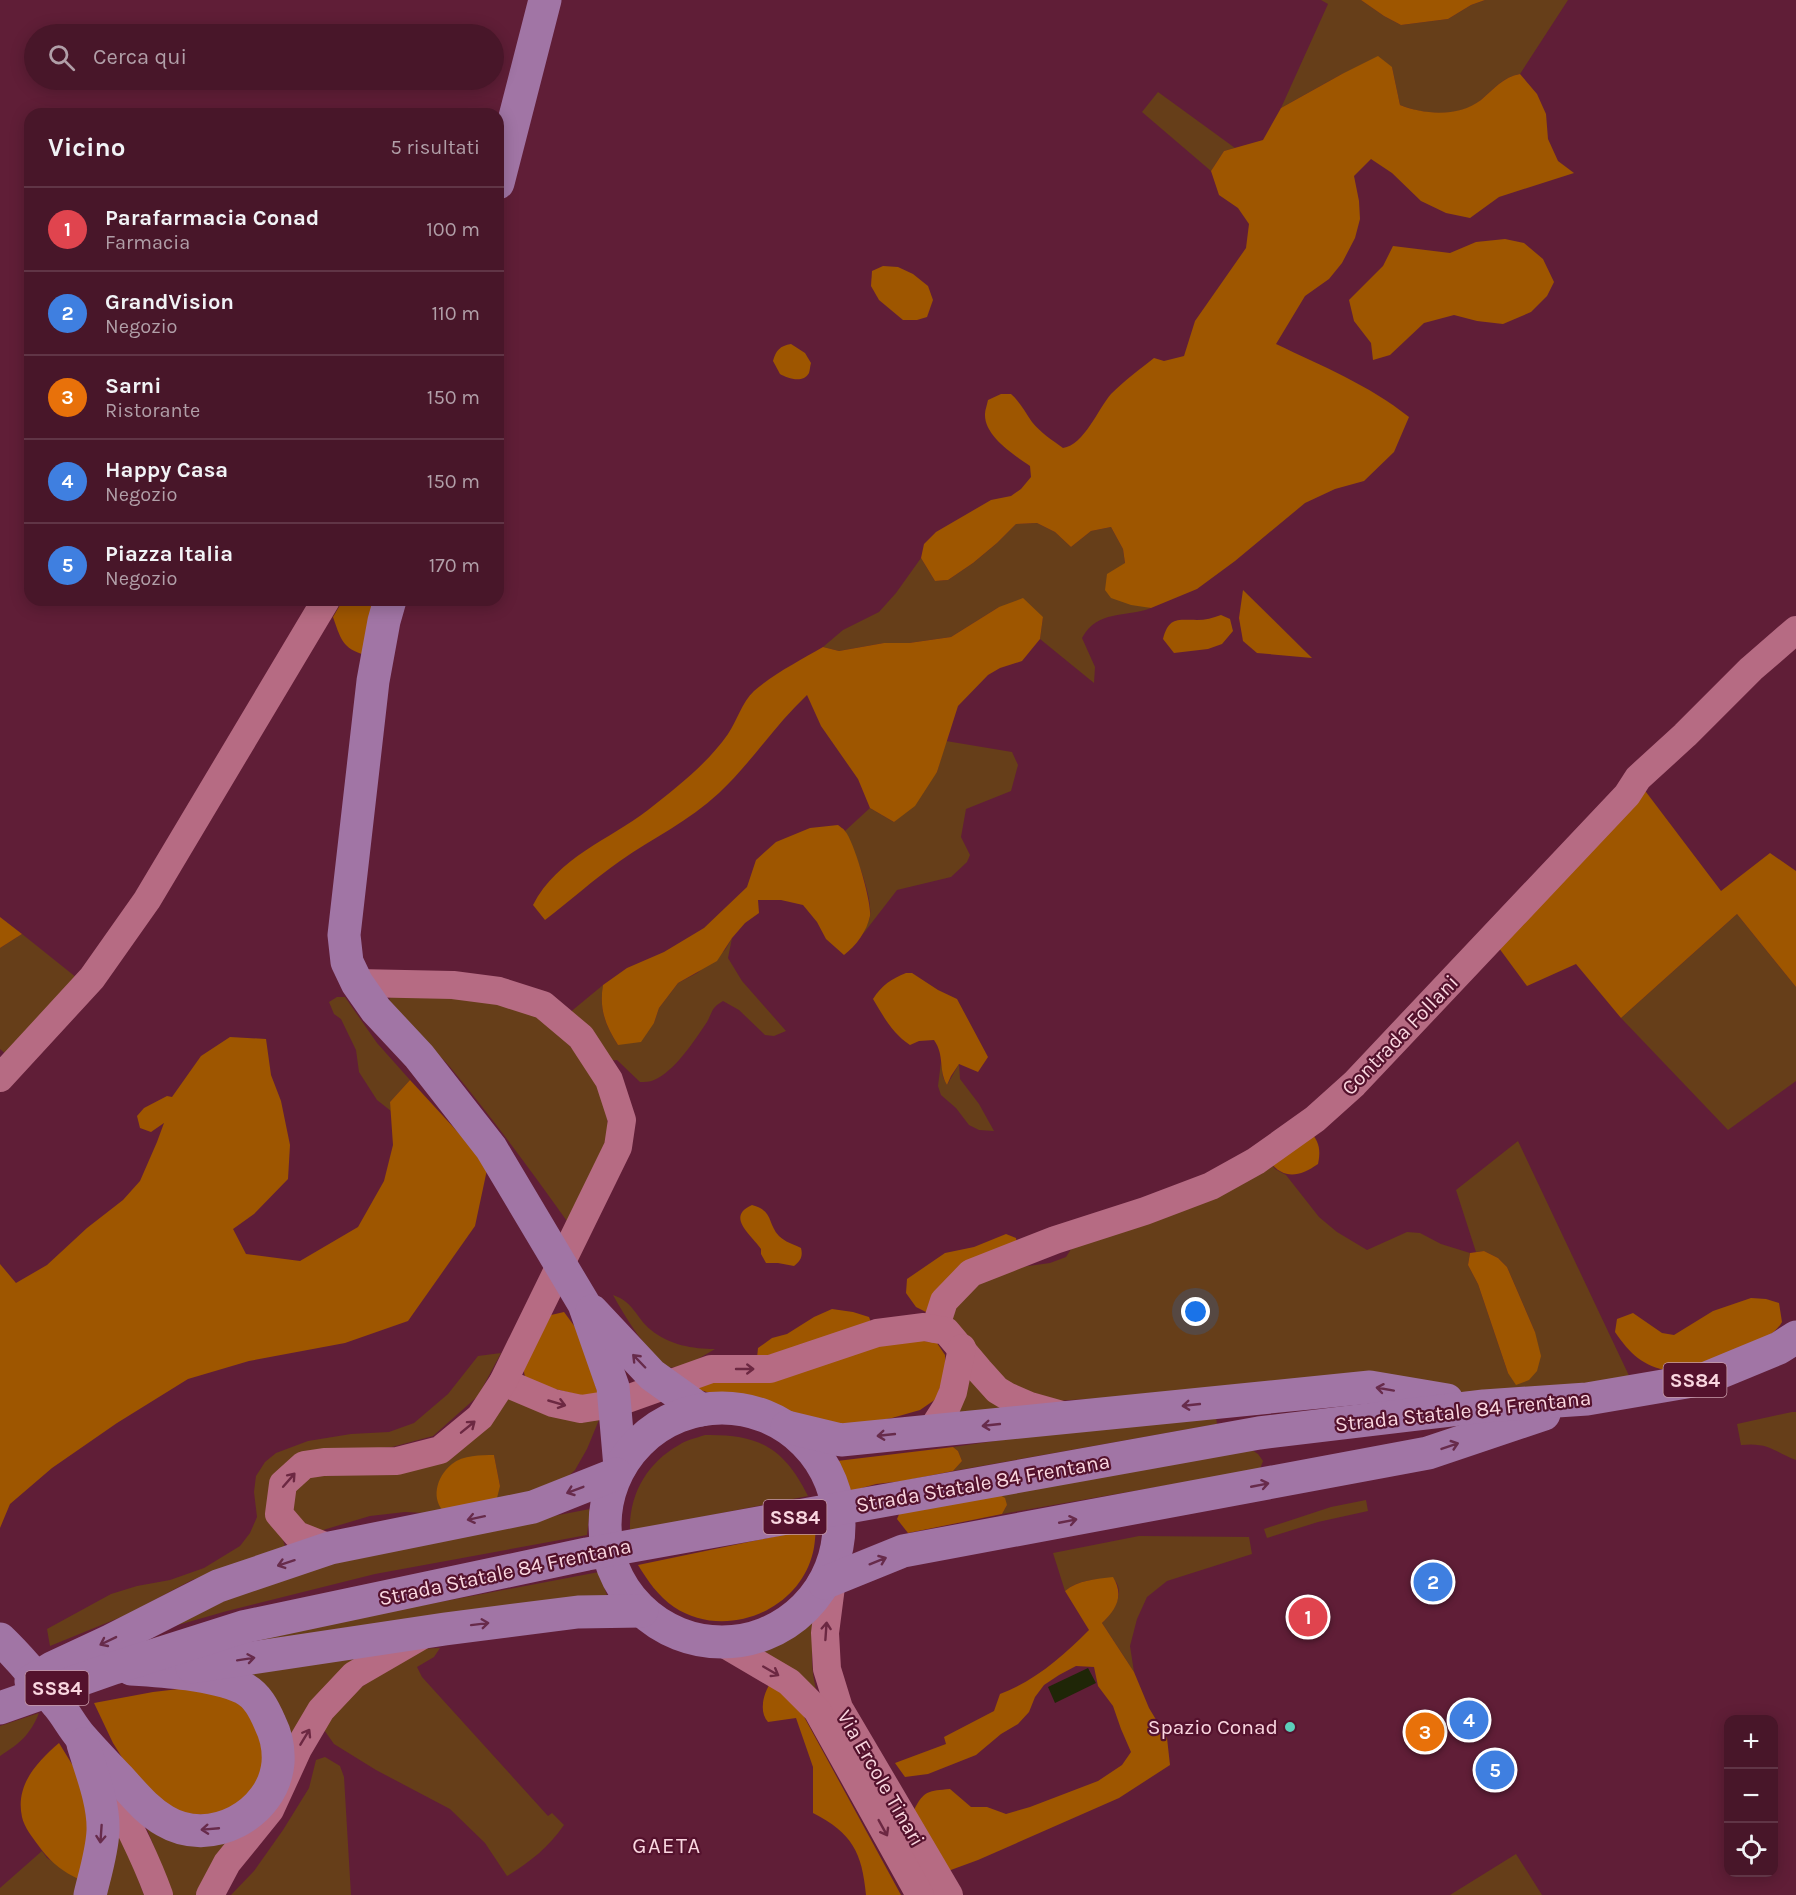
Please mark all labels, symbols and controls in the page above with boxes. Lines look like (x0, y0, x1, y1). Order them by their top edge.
search box (24, 24, 504, 90)
icon: search (45, 41, 78, 74)
text: Cerca qui (93, 44, 187, 70)
text: Vicino (48, 132, 125, 163)
text: 5 risultati (391, 136, 480, 159)
text: Parafarmacia Conad (105, 205, 319, 231)
text: 1 (64, 218, 71, 241)
text: 100 m (426, 218, 480, 241)
text: Farmacia (105, 231, 190, 254)
text: GrandVision (105, 289, 234, 315)
text: 2 (61, 302, 74, 325)
text: 110 m (431, 302, 480, 325)
text: Negozio (105, 315, 178, 338)
text: Sarni (105, 373, 161, 399)
text: 3 (61, 386, 74, 409)
text: 150 m (427, 386, 480, 409)
text: Ristorante (105, 399, 200, 422)
text: Happy Casa (105, 457, 228, 483)
text: 4 (62, 470, 73, 493)
text: 150 m (427, 470, 480, 493)
text: Negozio (105, 483, 178, 506)
text: Piazza Italia (105, 541, 233, 567)
text: 5 (62, 554, 73, 577)
text: 170 m (429, 554, 480, 577)
text: Negozio (105, 567, 178, 590)
street label: Contrada Follani (1337, 970, 1463, 1100)
your location (1181, 1297, 1210, 1326)
one-way arrow (632, 1353, 646, 1368)
one-way arrow (734, 1363, 754, 1375)
road number: SS84 (1664, 1363, 1726, 1397)
one-way arrow (1376, 1383, 1395, 1394)
street label: Strada Statale 84 Frentana (1334, 1386, 1592, 1436)
one-way arrow (547, 1398, 566, 1409)
one-way arrow (1182, 1400, 1201, 1411)
one-way arrow (982, 1420, 1002, 1431)
one-way arrow (460, 1421, 476, 1434)
one-way arrow (877, 1430, 897, 1441)
one-way arrow (1441, 1439, 1459, 1450)
street label: Strada Statale 84 Frentana (854, 1449, 1112, 1517)
one-way arrow (282, 1472, 296, 1487)
one-way arrow (1249, 1479, 1269, 1490)
one-way arrow (566, 1485, 584, 1496)
road number: SS84 (764, 1500, 826, 1534)
one-way arrow (467, 1513, 486, 1524)
one-way arrow (1058, 1515, 1077, 1526)
street label: Strada Statale 84 Frentana (377, 1534, 633, 1610)
one-way arrow (868, 1555, 887, 1566)
one-way arrow (277, 1558, 296, 1569)
pin: 2 (1414, 1560, 1452, 1604)
pin: 1 (1288, 1594, 1328, 1640)
one-way arrow (470, 1619, 489, 1630)
one-way arrow (821, 1621, 832, 1641)
one-way arrow (100, 1636, 118, 1648)
one-way arrow (235, 1654, 255, 1665)
one-way arrow (762, 1666, 779, 1678)
road number: SS84 (26, 1671, 88, 1705)
pin: 4 (1450, 1698, 1488, 1742)
street label: Via Ercole Tinari (832, 1706, 930, 1850)
pin: 3 (1406, 1710, 1444, 1754)
place label: Spazio Conad (1148, 1715, 1278, 1739)
map controls (1724, 1715, 1778, 1877)
button: + (1724, 1715, 1778, 1769)
marker: Spazio Conad (1283, 1720, 1297, 1734)
one-way arrow (300, 1729, 312, 1746)
pin: 5 (1476, 1748, 1514, 1792)
button: − (1724, 1769, 1778, 1823)
one-way arrow (878, 1818, 889, 1836)
button: locate (1724, 1823, 1778, 1877)
one-way arrow (96, 1824, 107, 1844)
one-way arrow (200, 1824, 220, 1835)
district label: GAETA (632, 1833, 702, 1859)

